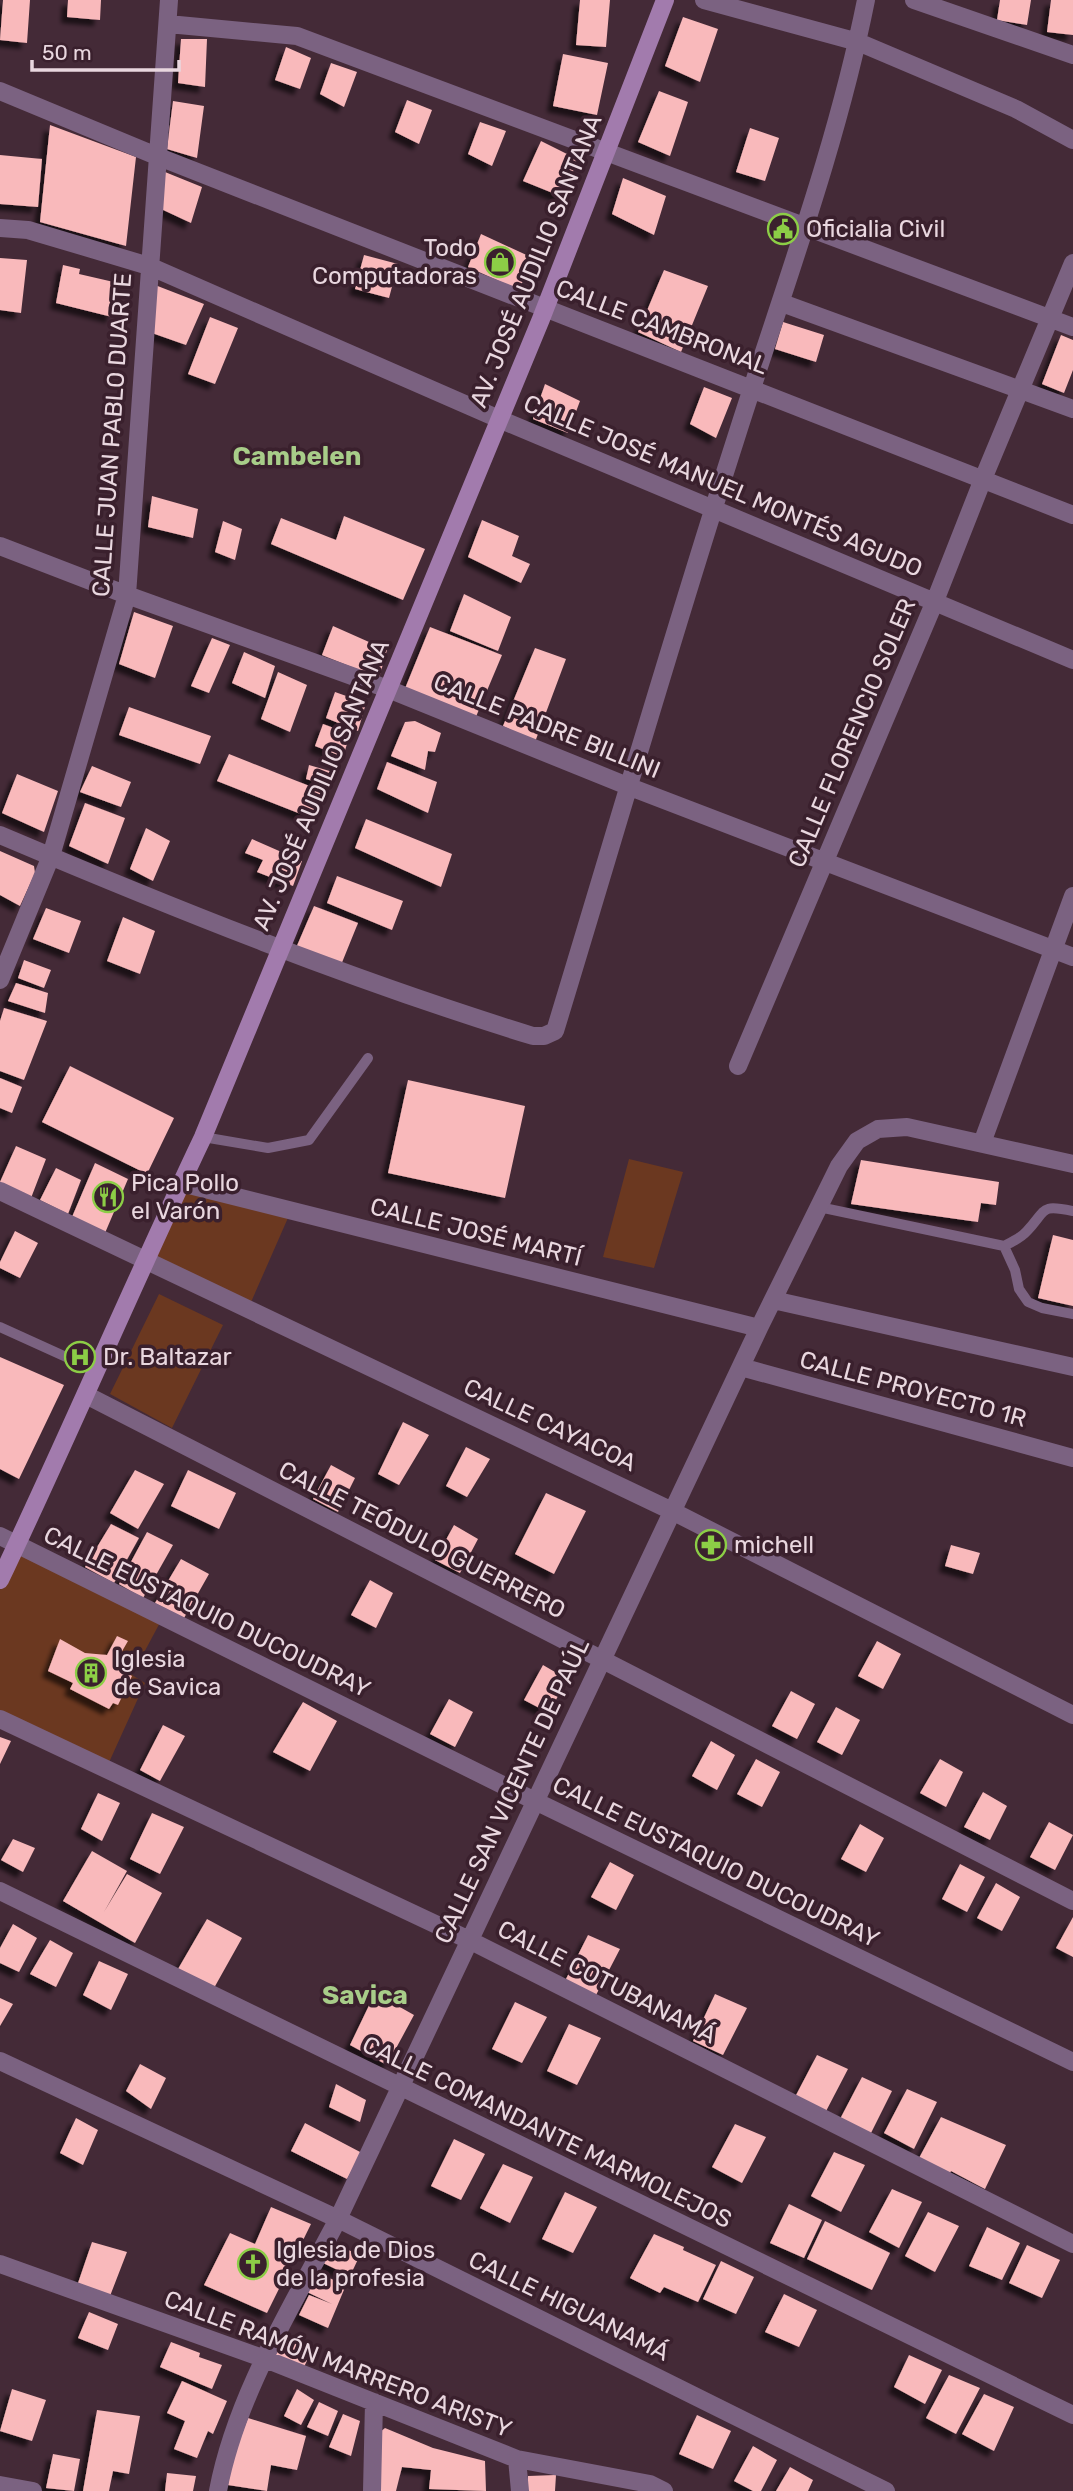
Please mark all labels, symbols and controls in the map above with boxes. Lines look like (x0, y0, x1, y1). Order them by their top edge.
scale bar (32, 28, 178, 72)
text: 50 m (42, 40, 92, 65)
street label: AV. JOSÉ AUDILIO SANTANA (464, 110, 608, 412)
public building icon: Oficialia Civil (766, 212, 800, 246)
place label: Oficialia Civil (806, 215, 945, 243)
place label: Todo Computadoras (312, 234, 477, 290)
shop icon: Todo Computadoras (483, 245, 517, 279)
street label: CALLE JUAN PABLO DUARTE (87, 272, 137, 598)
street label: CALLE CAMBRONAL (552, 274, 772, 380)
street label: CALLE JOSÉ MANUEL MONTÉS AGUDO (519, 389, 927, 583)
district label: Cambelen (233, 441, 361, 472)
street label: CALLE FLORENCIO SOLER (783, 594, 921, 872)
street label: AV. JOSÉ AUDILIO SANTANA (247, 635, 395, 935)
street label: CALLE PADRE BILLINI (430, 668, 664, 784)
place label: Pica Pollo el Varón (131, 1169, 239, 1225)
restaurant icon: Pica Pollo el Varón (91, 1180, 125, 1214)
street label: CALLE JOSÉ MARTÍ (367, 1192, 586, 1272)
hospital icon: Dr. Baltazar (63, 1340, 97, 1374)
place label: Dr. Baltazar (103, 1343, 232, 1371)
street label: CALLE PROYECTO 1R (797, 1345, 1029, 1433)
street label: CALLE CAYACOA (459, 1373, 641, 1477)
street label: CALLE TEÓDULO GUERRERO (274, 1455, 570, 1625)
street label: CALLE EUSTAQUIO DUCOUDRAY (39, 1521, 375, 1703)
pharmacy icon: michell (694, 1528, 728, 1562)
place label: michell (734, 1531, 814, 1559)
street label: CALLE SAN VICENTE DE PAÚL (429, 1634, 595, 1948)
place label: Iglesia de Savica (114, 1645, 221, 1701)
building icon: Iglesia de Savica (74, 1656, 108, 1690)
street label: CALLE EUSTAQUIO DUCOUDRAY (548, 1771, 884, 1953)
street label: CALLE COTUBANAMÁ (493, 1915, 721, 2049)
district label: Savica (322, 1980, 408, 2011)
street label: CALLE COMANDANTE MARMOLEJOS (358, 2030, 736, 2234)
place label: Iglesia de Dios de la profesia (276, 2236, 435, 2292)
street label: CALLE HIGUANAMÁ (464, 2245, 674, 2367)
church icon: Iglesia de Dios de la profesia (236, 2247, 270, 2281)
street label: CALLE RAMÓN MARRERO ARISTY (160, 2285, 516, 2443)

